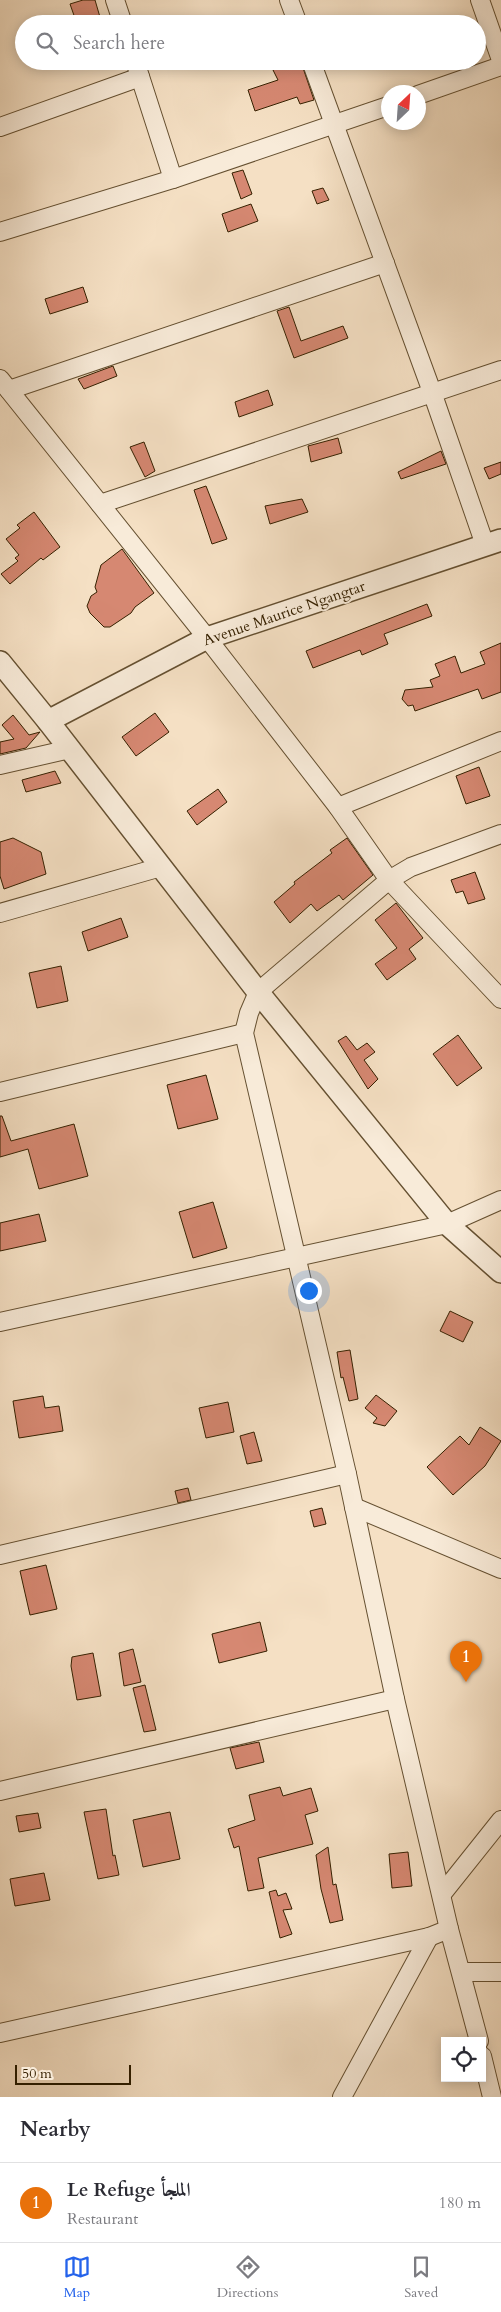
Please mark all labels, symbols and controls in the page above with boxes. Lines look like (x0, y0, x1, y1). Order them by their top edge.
search box (15, 15, 486, 70)
icon: search (33, 29, 61, 57)
text: Search here (73, 30, 165, 56)
north arrow (381, 85, 426, 130)
street label: Avenue Maurice Ngangtar (200, 576, 368, 650)
your location (296, 1278, 322, 1304)
pin: 1 (450, 1641, 482, 1682)
map controls (441, 2037, 486, 2082)
button: locate (441, 2037, 486, 2082)
scale bar (15, 2062, 131, 2085)
text: 50 m (22, 2064, 52, 2083)
text: Nearby (20, 2115, 91, 2144)
text: Le Refuge الملجأ (67, 2177, 191, 2203)
text: 1 (32, 2192, 40, 2214)
text: 180 m (439, 2192, 481, 2214)
text: Restaurant (67, 2208, 138, 2230)
tab: Map (63, 2253, 91, 2302)
tab: Directions (217, 2253, 278, 2302)
tab: Saved (404, 2253, 438, 2302)

